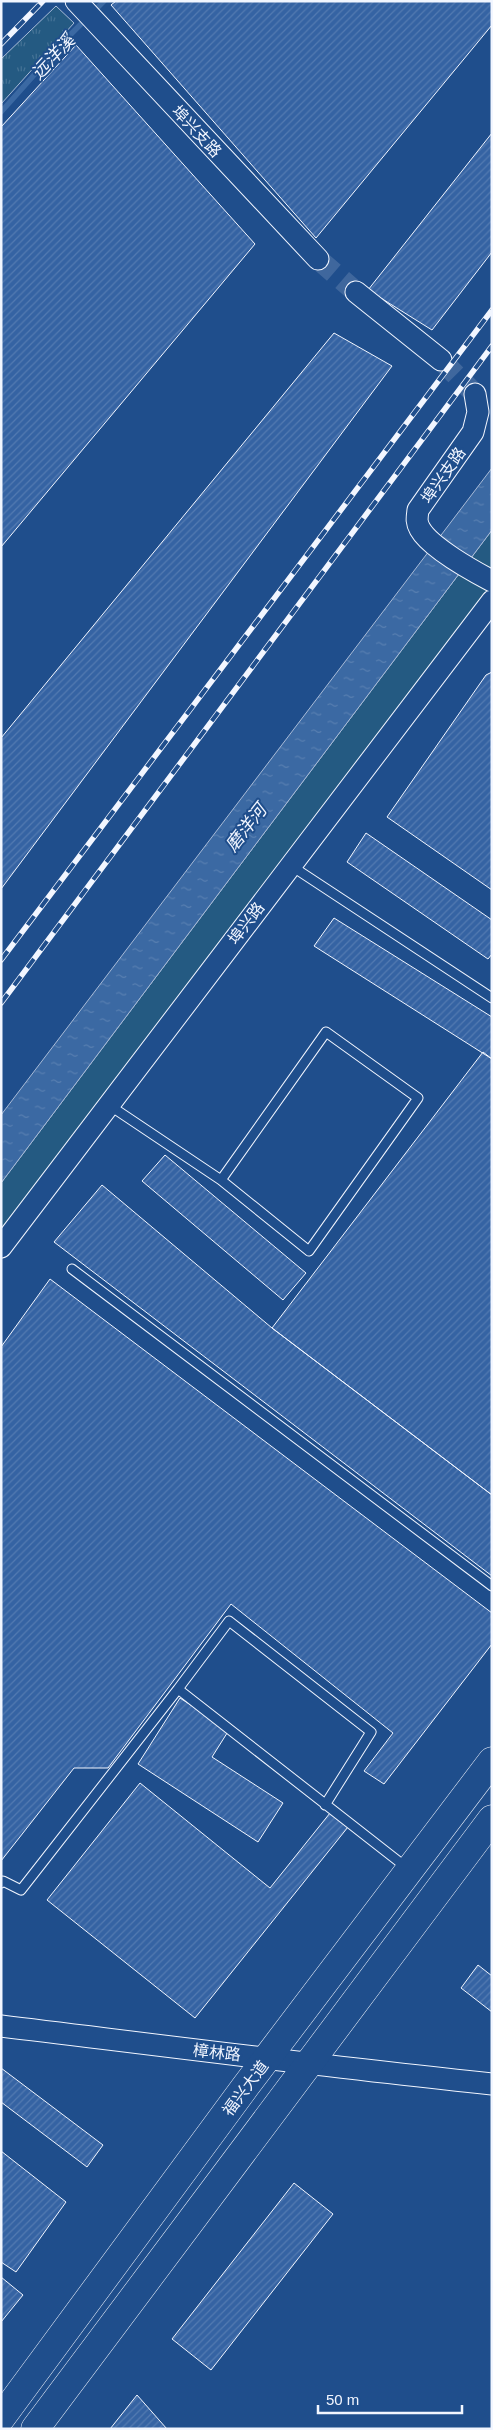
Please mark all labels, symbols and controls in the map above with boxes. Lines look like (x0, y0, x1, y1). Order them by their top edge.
water label: 远洋溪 (27, 29, 80, 84)
street label: 埠兴支路 (169, 102, 225, 161)
street label: 埠兴支路 (418, 444, 469, 506)
water label: 磨洋河 (221, 798, 272, 855)
street label: 埠兴路 (225, 899, 268, 948)
street label: 樟林路 (192, 2042, 242, 2063)
street label: 福兴大道 (219, 2058, 271, 2119)
scale bar (318, 2382, 462, 2414)
text: 50 m (326, 2391, 359, 2408)

